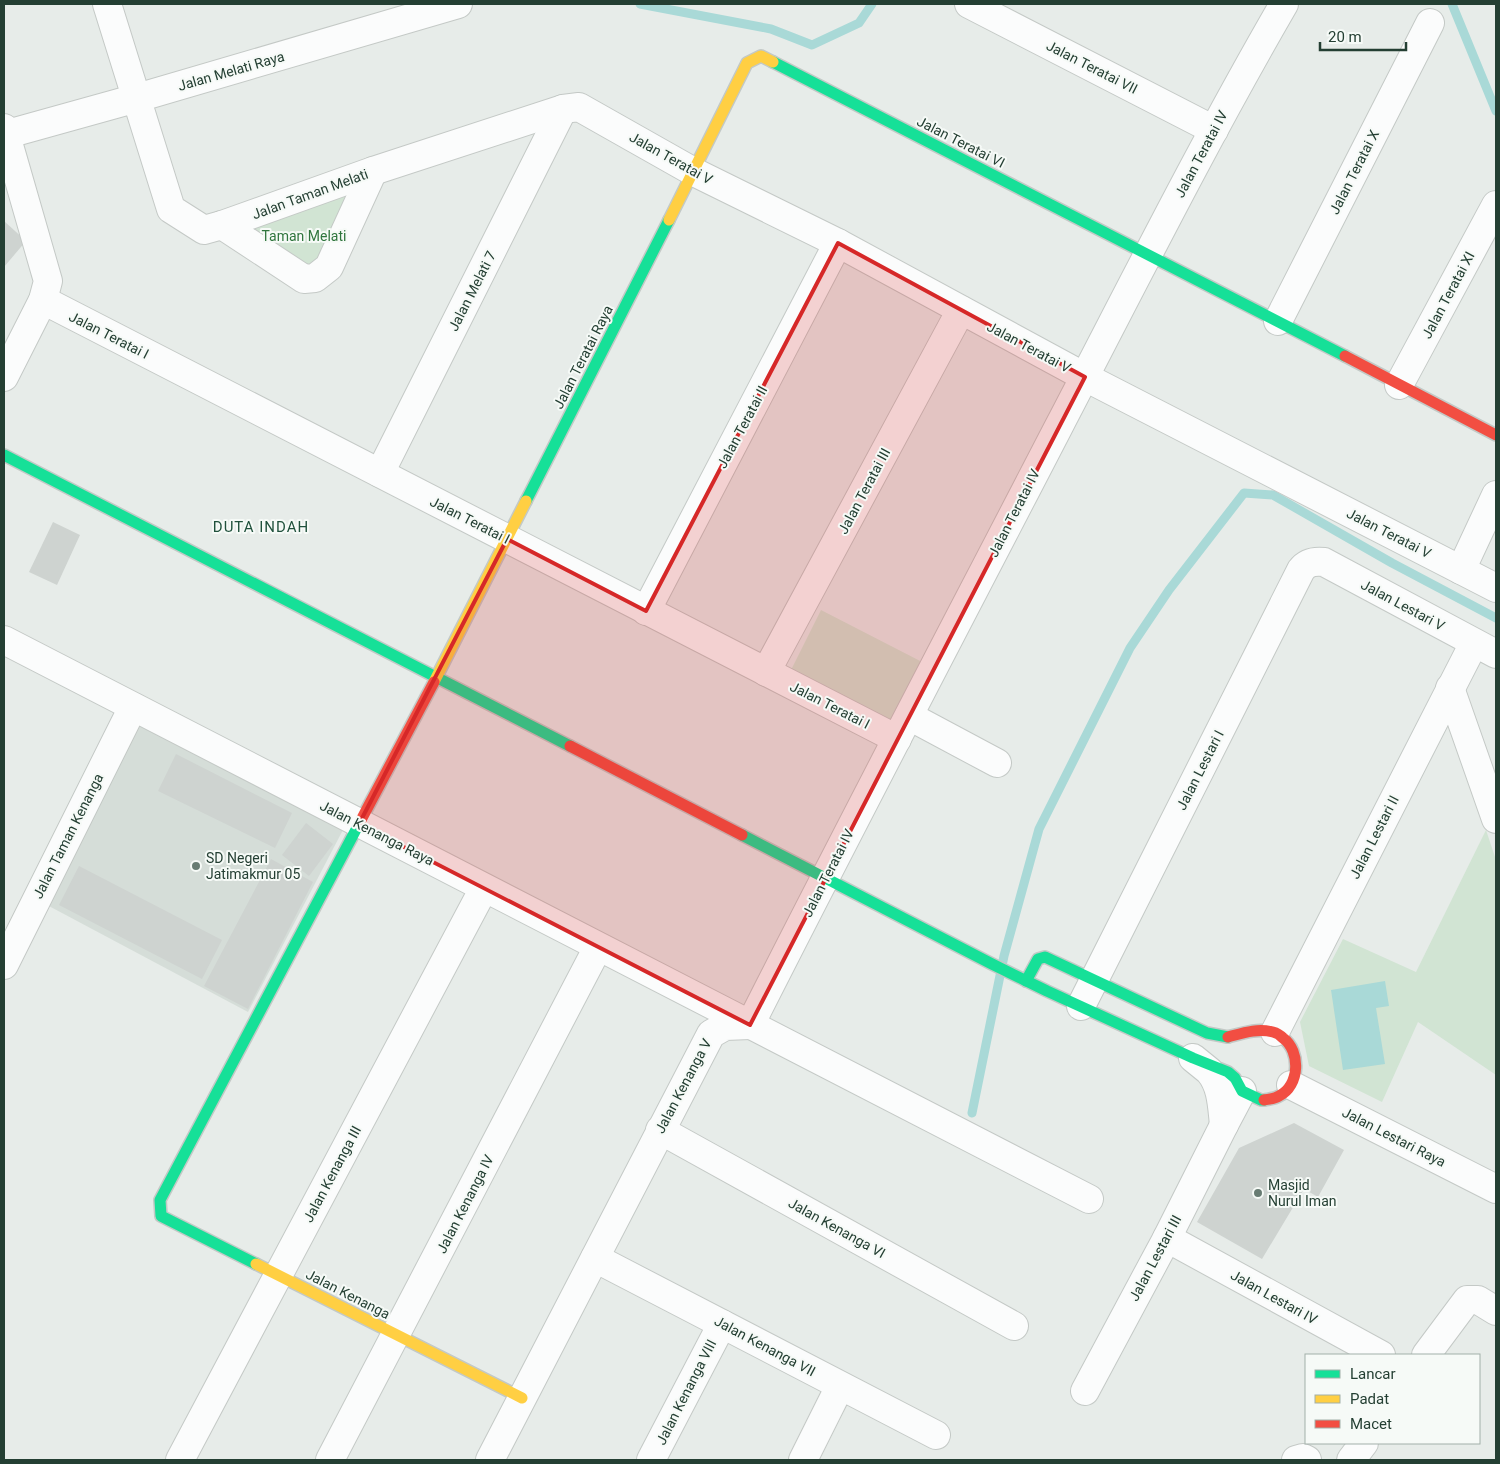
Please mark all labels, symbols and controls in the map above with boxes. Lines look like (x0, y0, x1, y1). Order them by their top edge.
scale bar (1320, 20, 1406, 52)
text: 20 m (1328, 28, 1362, 46)
street label: Jalan Teratai VII (1044, 37, 1140, 97)
street label: Jalan Melati Raya (176, 48, 286, 94)
street label: Jalan Teratai IV (1171, 108, 1231, 200)
street label: Jalan Teratai VI (914, 113, 1008, 171)
street label: Jalan Teratai X (1326, 127, 1382, 217)
street label: Jalan Teratai V (627, 129, 715, 187)
street label: Jalan Taman Melati (250, 166, 370, 222)
park label: Taman Melati (262, 228, 346, 244)
street label: Jalan Melati 7 (445, 248, 499, 334)
street label: Jalan Teratai XI (1418, 249, 1478, 341)
street label: Jalan Teratai Raya (550, 303, 616, 411)
street label: Jalan Teratai I (66, 308, 152, 362)
street label: Jalan Teratai V (984, 318, 1074, 376)
street label: Jalan Teratai II (714, 383, 770, 471)
street label: Jalan Teratai III (835, 445, 893, 537)
street label: Jalan Teratai IV (985, 466, 1043, 560)
street label: Jalan Teratai I (427, 493, 513, 547)
street label: Jalan Teratai V (1344, 505, 1434, 561)
district label: DUTA INDAH (213, 518, 309, 536)
street label: Jalan Lestari V (1358, 576, 1448, 634)
street label: Jalan Teratai I (787, 678, 873, 732)
street label: Jalan Lestari I (1173, 727, 1227, 813)
street label: Jalan Taman Kenanga (30, 771, 106, 901)
street label: Jalan Lestari II (1346, 793, 1402, 881)
street label: Jalan Kenanga Raya (317, 797, 437, 869)
street label: Jalan Teratai IV (799, 826, 857, 920)
place label: SD Negeri Jatimakmur 05 (206, 850, 300, 882)
marker: SD Negeri Jatimakmur 05 (190, 860, 202, 872)
street label: Jalan Kenanga V (651, 1036, 715, 1136)
street label: Jalan Lestari Raya (1340, 1104, 1448, 1170)
street label: Jalan Kenanga III (300, 1123, 364, 1225)
street label: Jalan Kenanga IV (433, 1152, 497, 1256)
place label: Masjid Nurul Iman (1268, 1177, 1336, 1209)
marker: Masjid Nurul Iman (1252, 1187, 1264, 1199)
street label: Jalan Kenanga VI (786, 1195, 888, 1261)
street label: Jalan Lestari III (1126, 1212, 1184, 1304)
street label: Jalan Kenanga (303, 1266, 393, 1322)
street label: Jalan Lestari IV (1228, 1267, 1320, 1327)
street label: Jalan Kenanga VII (712, 1313, 818, 1379)
street label: Jalan Kenanga VIII (653, 1337, 719, 1447)
legend (1305, 1354, 1480, 1444)
text: Lancar (1350, 1365, 1396, 1383)
text: Padat (1350, 1390, 1389, 1408)
text: Macet (1350, 1415, 1392, 1433)

